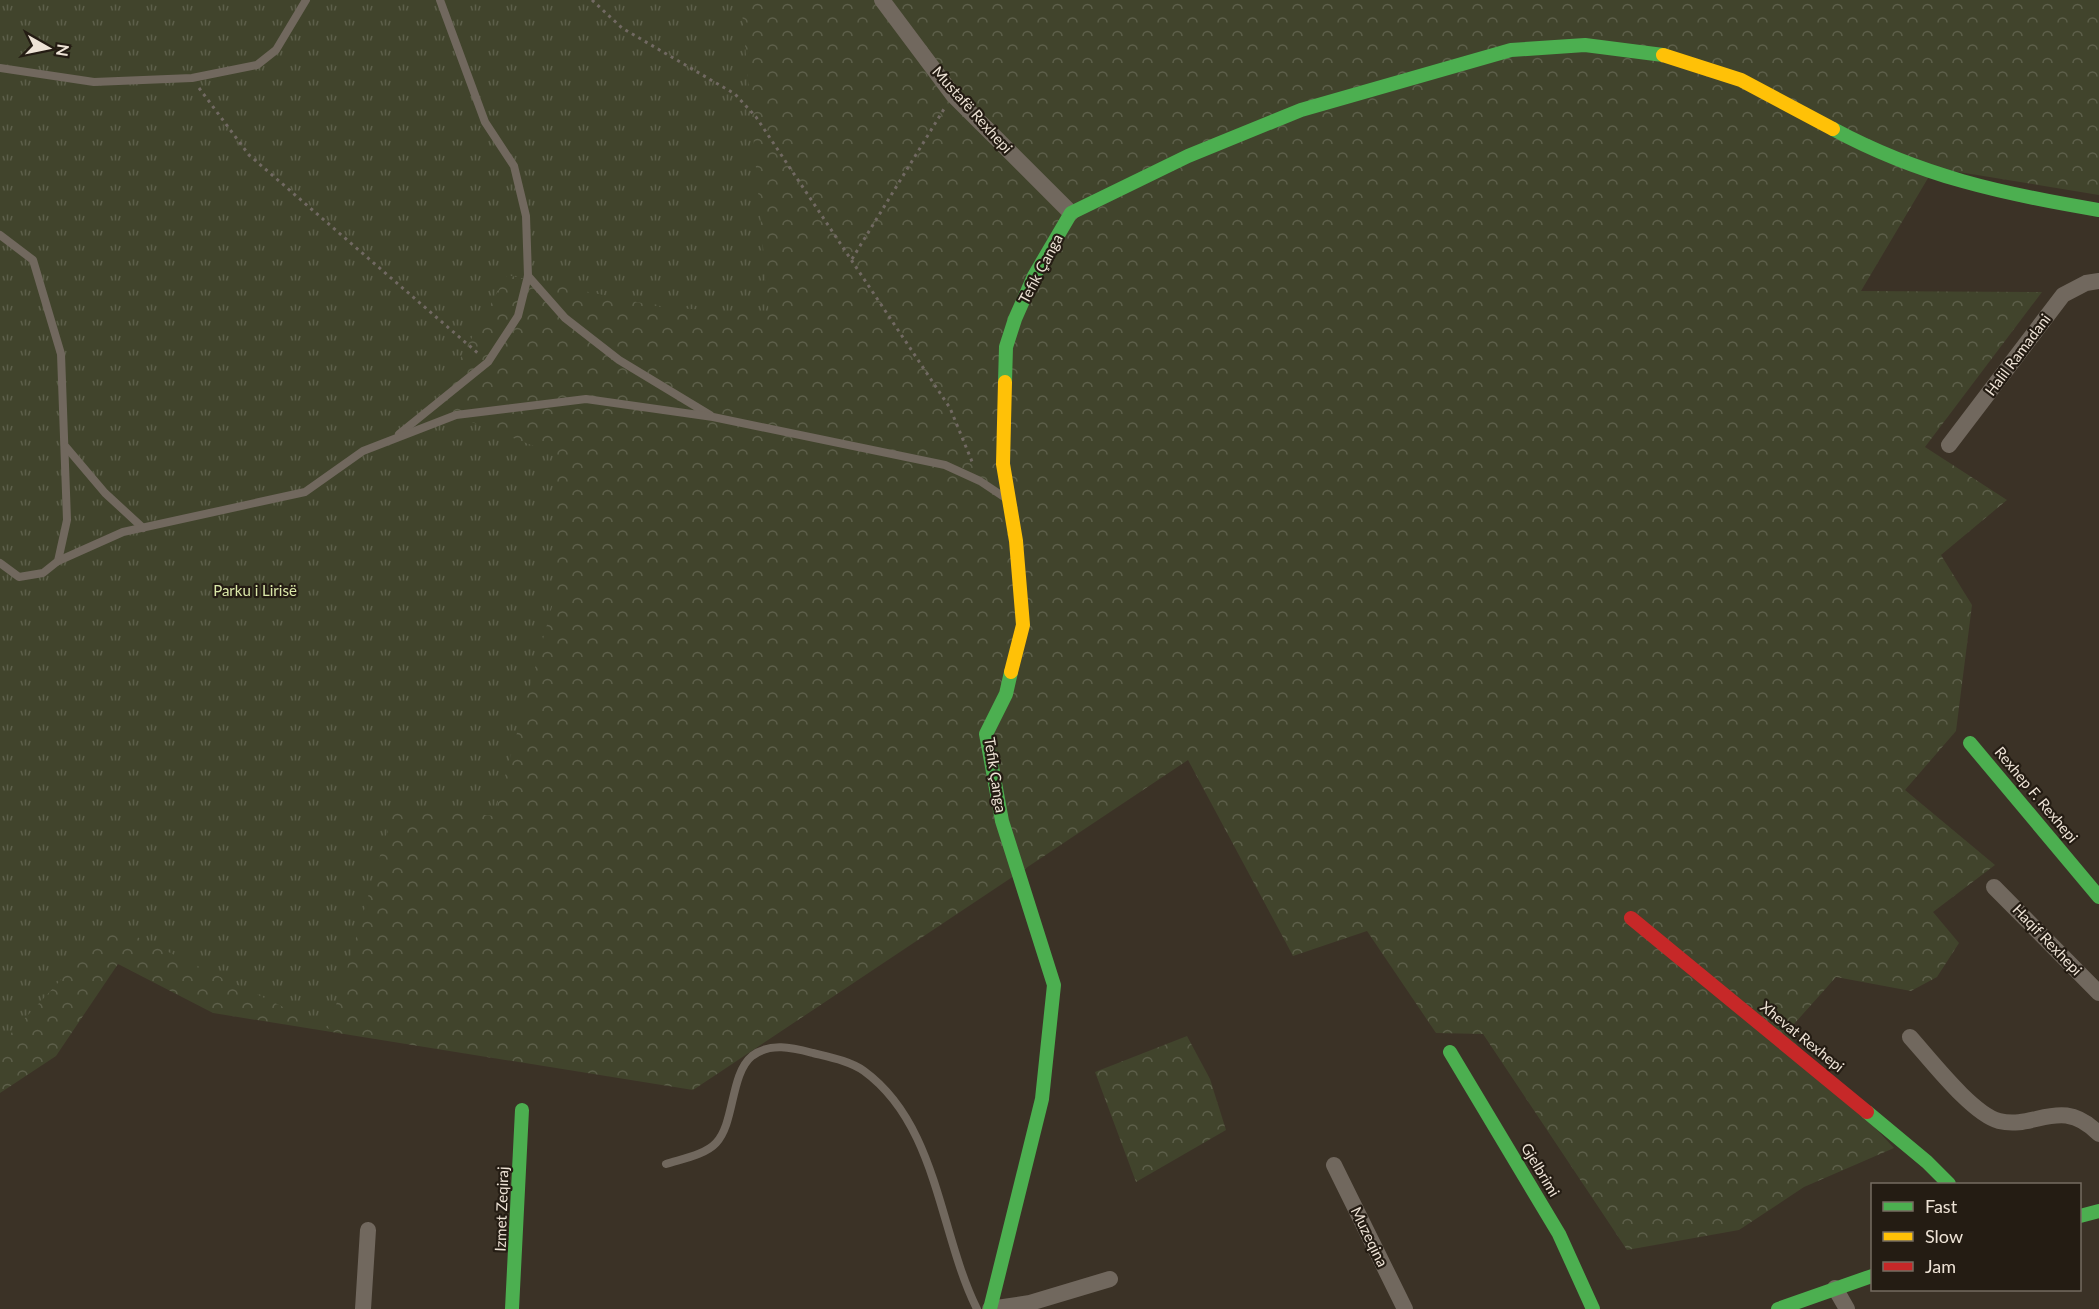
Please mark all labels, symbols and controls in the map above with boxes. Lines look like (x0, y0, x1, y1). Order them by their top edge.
north arrow (18, 18, 78, 78)
text: N (53, 43, 74, 58)
street label: Mustafë Rexhepi (929, 62, 1016, 156)
street label: Tefik Çanga (1014, 231, 1066, 306)
street label: Halil Ramadani (1981, 310, 2054, 399)
park label: Parku i Lirisë (213, 581, 297, 599)
street label: Tefik Çanga (981, 736, 1011, 814)
street label: Rexhep F. Rexhepi (1991, 743, 2082, 846)
street label: Haqif Rexhepi (2009, 900, 2086, 979)
street label: Xhevat Rexhepi (1757, 997, 1848, 1075)
street label: Gjelbrimi (1518, 1139, 1564, 1200)
street label: Izmet Zeqiraj (491, 1166, 511, 1252)
legend (1871, 1183, 2081, 1291)
text: Fast (1925, 1195, 1958, 1217)
street label: Muzeqina (1348, 1204, 1392, 1270)
text: Slow (1925, 1225, 1963, 1247)
text: Jam (1925, 1255, 1956, 1277)

